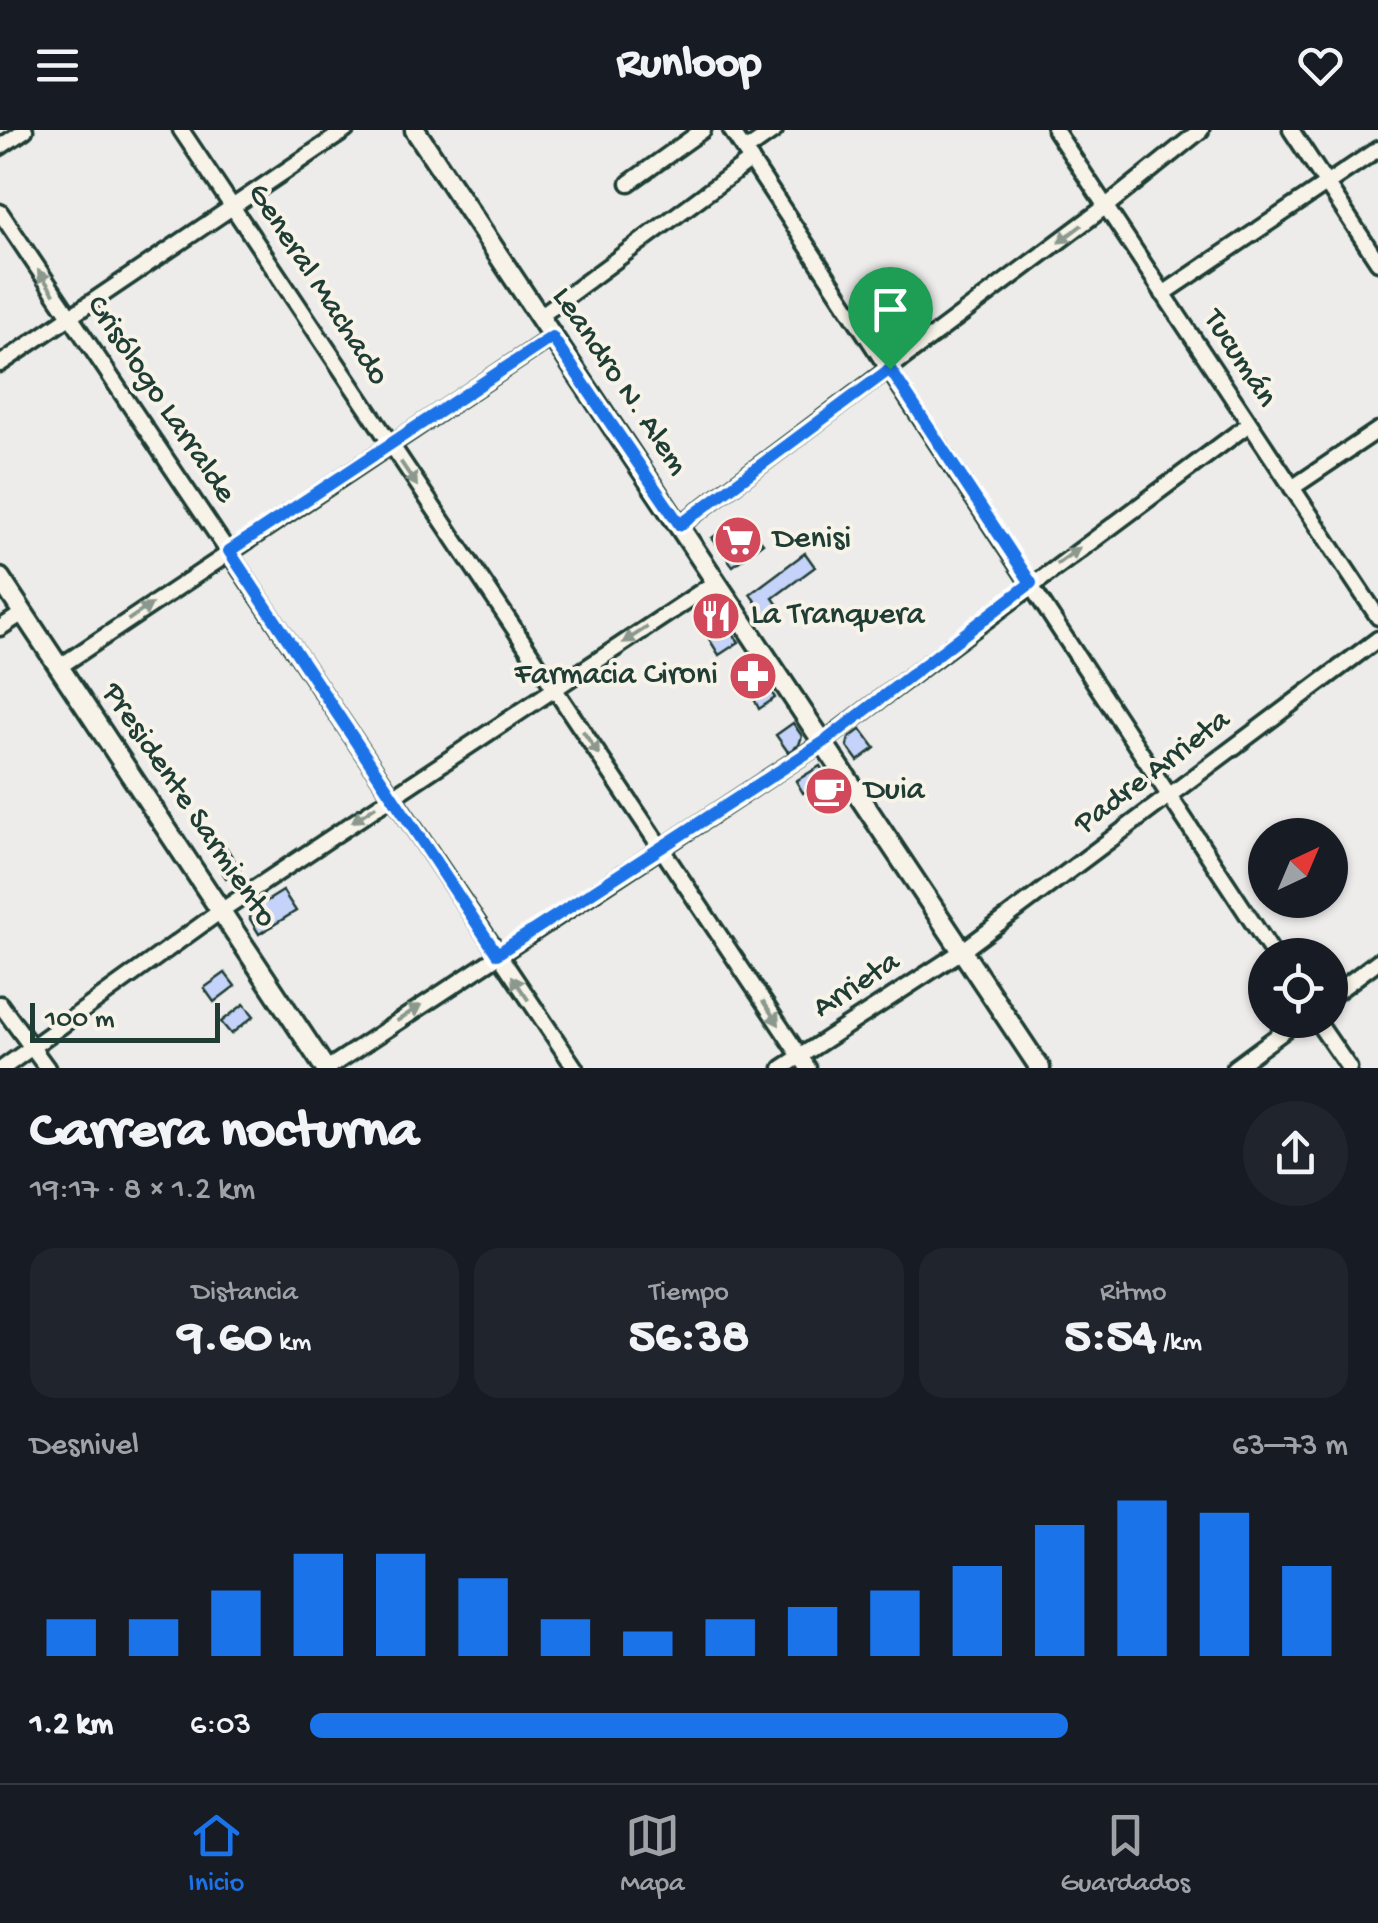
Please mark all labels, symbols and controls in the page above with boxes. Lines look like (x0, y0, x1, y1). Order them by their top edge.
icon: menu (30, 38, 85, 93)
icon: heart (1293, 38, 1348, 93)
text: Runloop (617, 39, 761, 92)
street label: General Machado (238, 177, 396, 393)
one-way arrow (1057, 223, 1083, 243)
pin (848, 267, 933, 370)
one-way arrow (38, 268, 56, 295)
street label: Leandro N. Alem (542, 281, 696, 484)
icon: arrive (863, 282, 918, 337)
street label: Crisólogo Larralde (77, 289, 244, 511)
street label: Tucumán (1192, 301, 1285, 415)
one-way arrow (399, 460, 418, 487)
supermarket icon: Denisi (712, 514, 764, 566)
place label: Denisi (771, 521, 851, 559)
one-way arrow (1055, 547, 1081, 566)
restaurant icon: La Tranquera (690, 590, 742, 642)
place label: La Tranquera (751, 597, 926, 635)
one-way arrow (126, 603, 153, 622)
one-way arrow (622, 625, 649, 644)
pharmacy icon: Farmacia Cironi (727, 650, 779, 702)
place label: Farmacia Cironi (514, 657, 718, 695)
street label: Presidente Sarmiento (91, 676, 284, 936)
street label: Padre Arrieta (1067, 701, 1239, 845)
one-way arrow (581, 729, 599, 756)
cafe icon: Duia (803, 765, 855, 817)
place label: Duia (862, 772, 926, 810)
one-way arrow (350, 804, 377, 822)
north arrow (1248, 818, 1348, 918)
map controls (1248, 818, 1348, 1038)
button: locate (1248, 938, 1348, 1038)
street label: Arrieta (806, 943, 909, 1028)
one-way arrow (511, 974, 530, 1001)
scale bar (30, 998, 220, 1043)
one-way arrow (761, 1000, 780, 1027)
text: 100 m (45, 1004, 115, 1037)
one-way arrow (396, 1005, 423, 1023)
button: share (1243, 1101, 1348, 1206)
text: Carrera nocturna (30, 1102, 418, 1166)
text: 19:17 · 8 × 1.2 km (30, 1172, 255, 1210)
text: Distancia (192, 1277, 298, 1310)
text: Tiempo (649, 1277, 729, 1310)
text: Ritmo (1100, 1277, 1167, 1310)
text: 9.60 (178, 1310, 272, 1369)
text: 56:38 (629, 1310, 749, 1369)
text: 5:54 (1064, 1310, 1156, 1369)
text: km (272, 1327, 311, 1360)
text: /km (1156, 1327, 1202, 1360)
text: Desnivel (30, 1428, 139, 1466)
text: 63–73 m (1232, 1428, 1348, 1466)
text: 1.2 km (30, 1707, 113, 1745)
text: 6:03 (190, 1707, 251, 1745)
tab: Inicio (188, 1808, 244, 1901)
tab: Mapa (620, 1808, 685, 1901)
tab: Guardados (1061, 1808, 1190, 1901)

